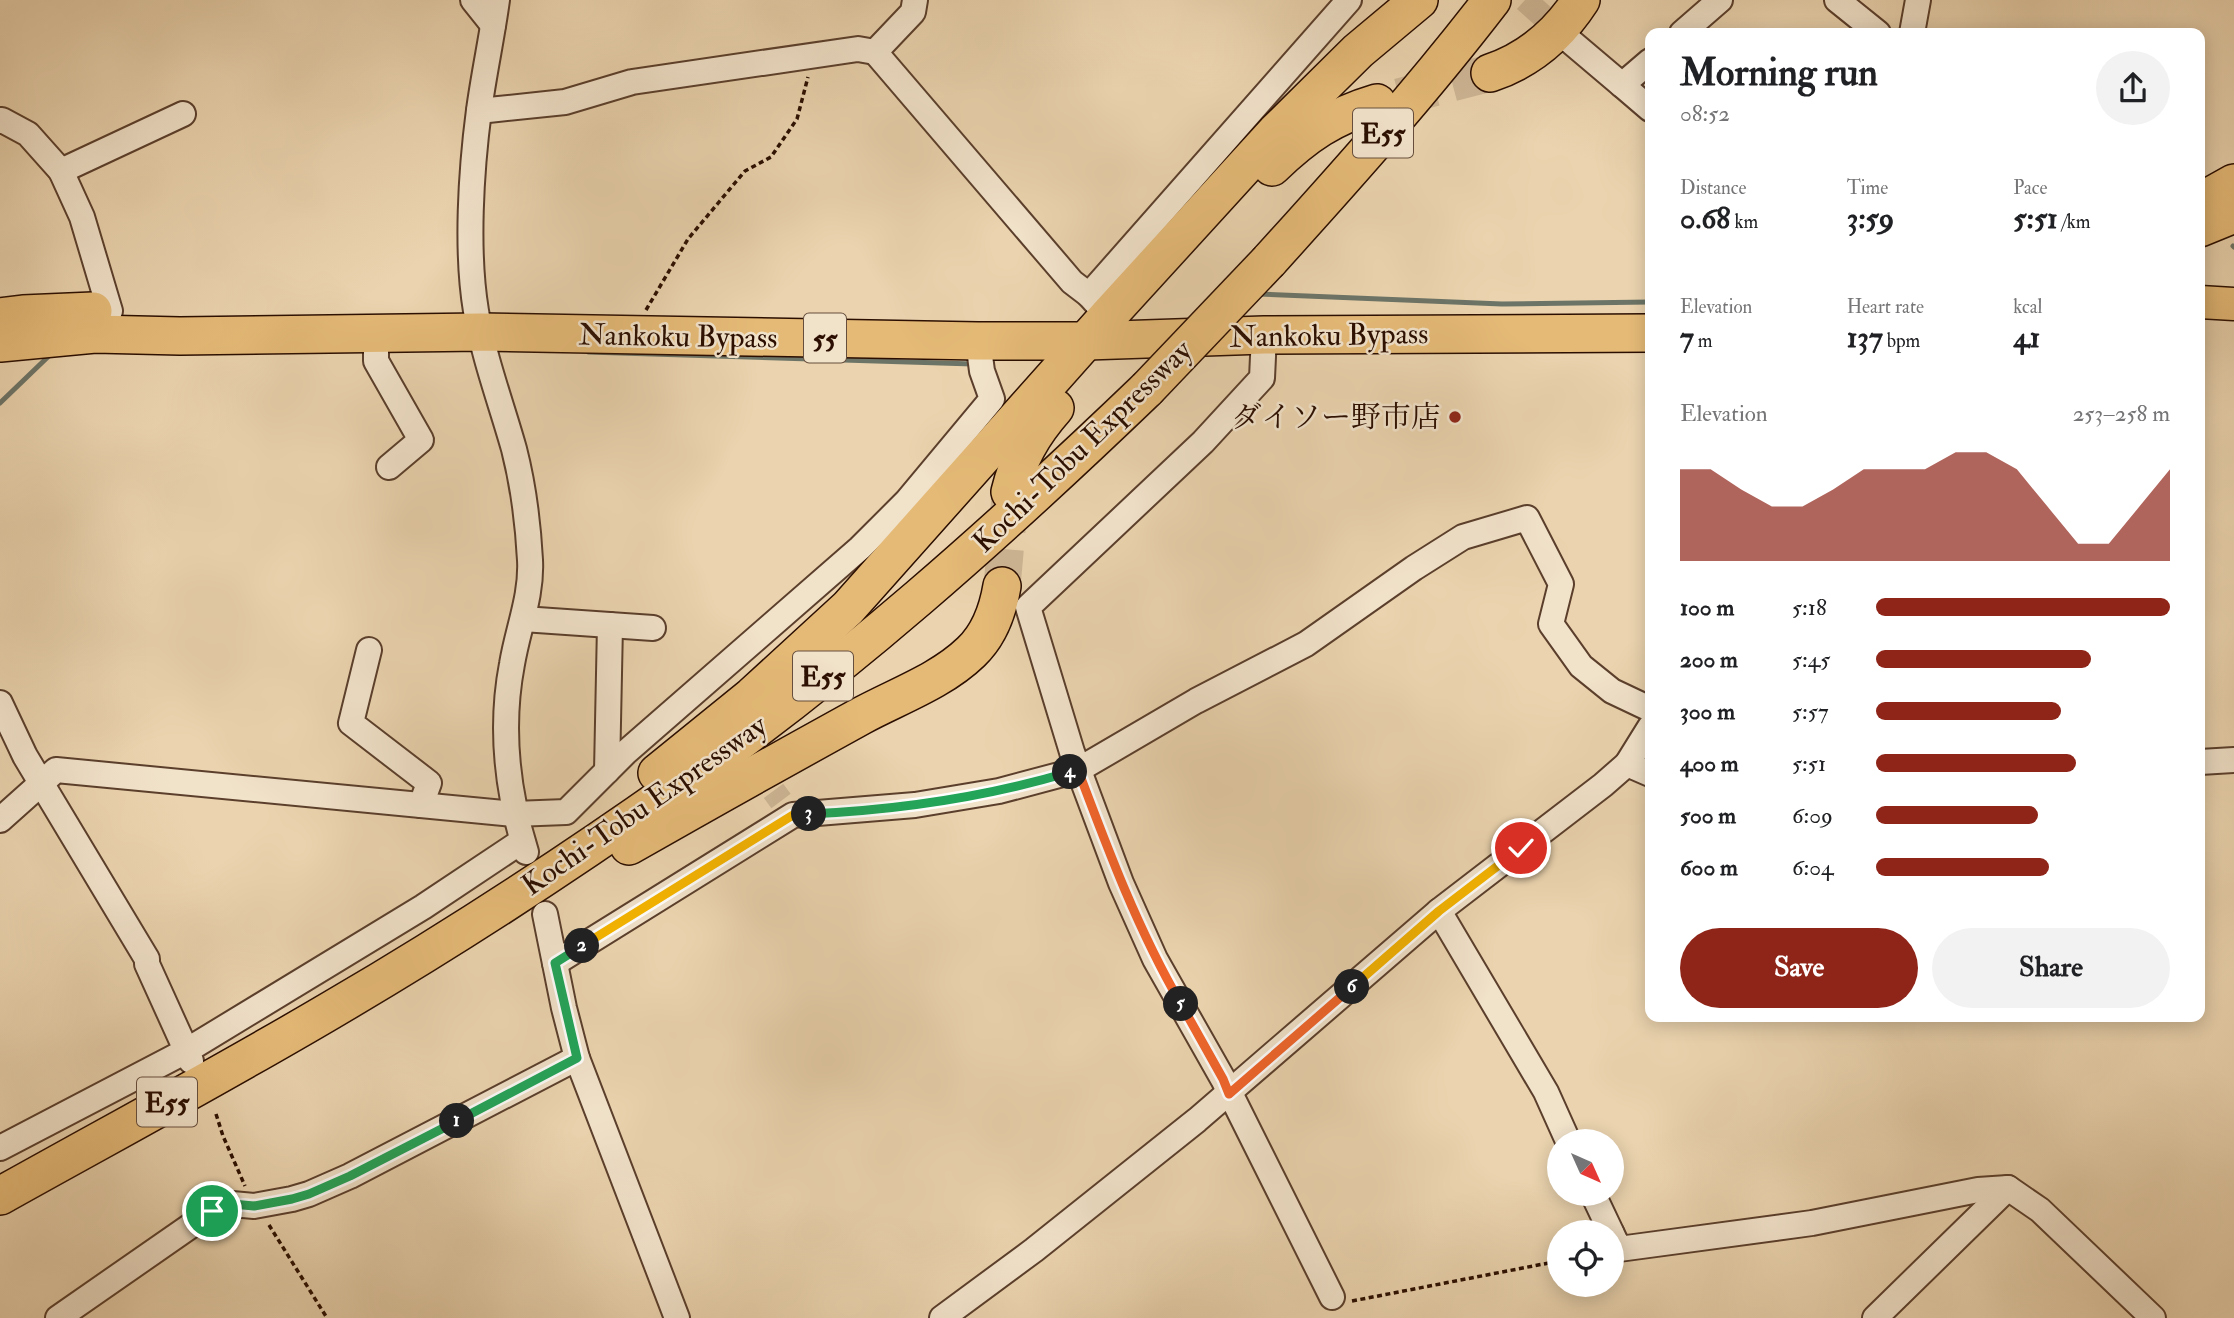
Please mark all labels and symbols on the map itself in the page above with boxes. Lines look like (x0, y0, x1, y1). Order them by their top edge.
road number: E55 (1353, 108, 1413, 158)
road number: 55 (804, 314, 846, 362)
street label: Nankoku Bypass (1229, 315, 1429, 356)
street label: Nankoku Bypass (578, 316, 778, 357)
street label: Kochi-Tobu Expressway (965, 332, 1200, 561)
place label: ダイソー野市店 (1232, 399, 1441, 436)
marker: ダイソー野市店 (1447, 409, 1463, 425)
road number: E55 (793, 652, 853, 700)
street label: Kochi-Tobu Expressway (515, 706, 775, 904)
pin: 4 (1052, 754, 1088, 790)
pin: 3 (792, 796, 826, 832)
pin (1491, 818, 1551, 878)
pin: 2 (564, 928, 600, 964)
pin: 6 (1334, 970, 1370, 1004)
pin: 5 (1164, 986, 1198, 1021)
road number: E55 (137, 1078, 197, 1126)
pin: 1 (440, 1104, 475, 1138)
north arrow (1547, 1129, 1624, 1206)
pin (182, 1181, 242, 1241)

